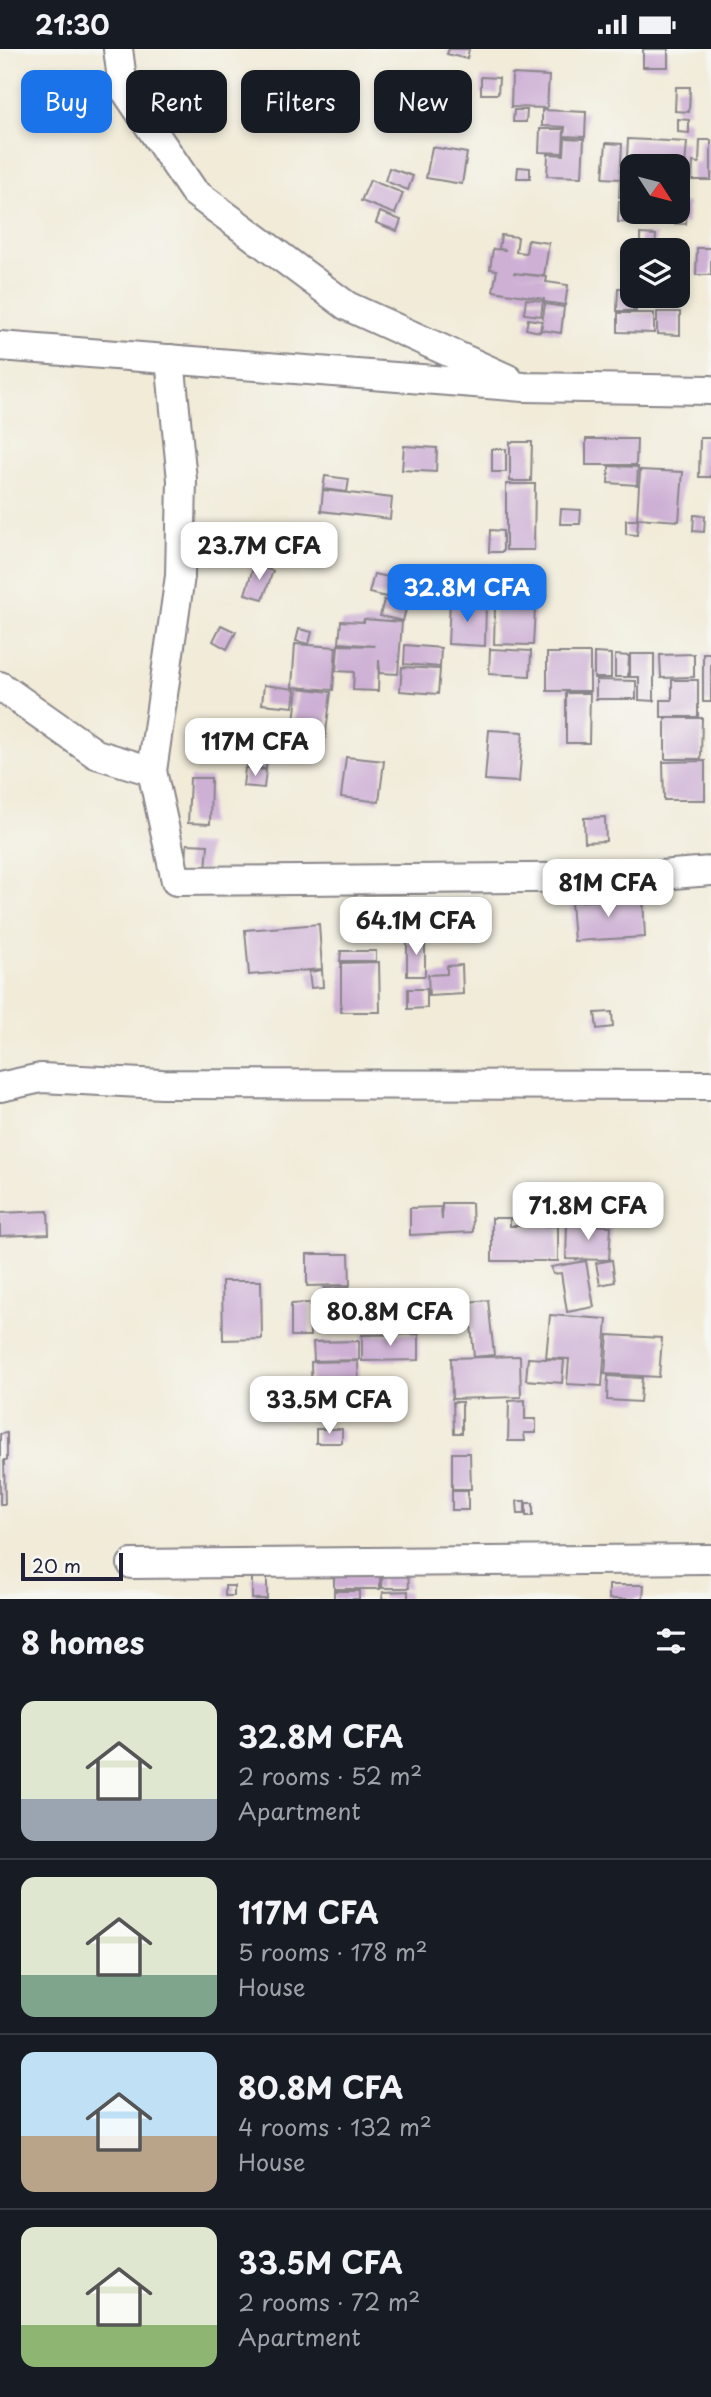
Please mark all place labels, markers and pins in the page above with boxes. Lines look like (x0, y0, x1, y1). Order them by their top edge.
pin: 23.7M CFA (179, 523, 339, 582)
pin: 32.8M CFA (387, 565, 547, 624)
pin: 117M CFA (183, 719, 327, 778)
pin: 81M CFA (543, 859, 673, 919)
pin: 64.1M CFA (336, 897, 496, 957)
pin: 71.8M CFA (508, 1183, 668, 1242)
pin: 80.8M CFA (310, 1289, 470, 1348)
pin: 33.5M CFA (249, 1377, 409, 1436)

